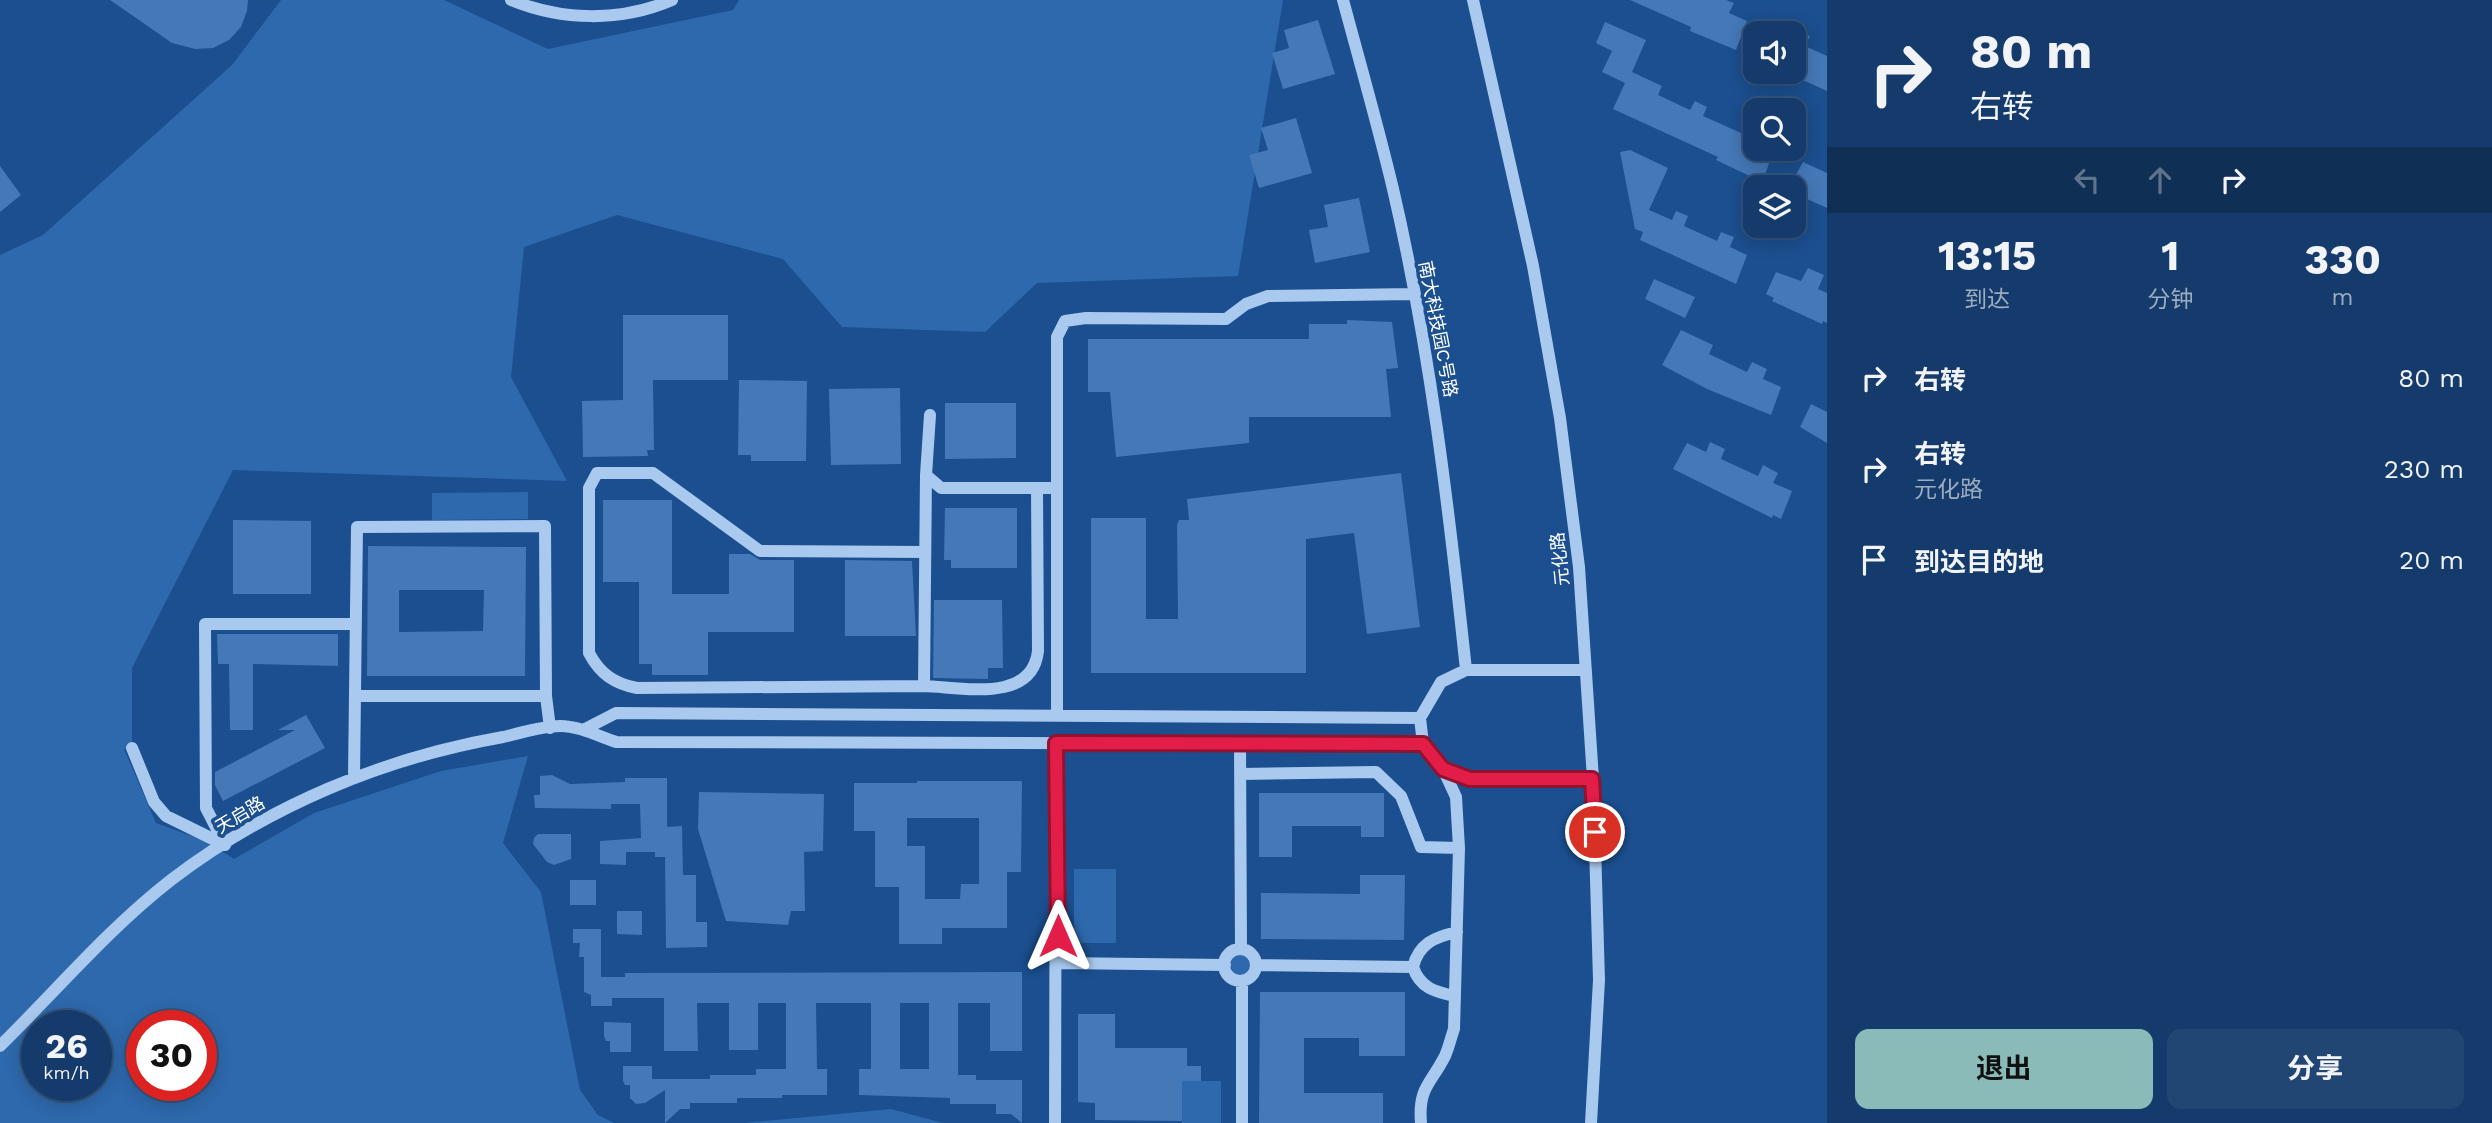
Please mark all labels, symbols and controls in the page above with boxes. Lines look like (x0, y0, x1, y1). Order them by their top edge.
map controls (1743, 21, 1806, 238)
button: sound (1743, 21, 1806, 84)
text: 80 m (1970, 22, 2092, 80)
icon: right (1855, 28, 1946, 119)
text: 右转 (1970, 88, 2034, 126)
button: search (1743, 98, 1806, 161)
icon: left (2068, 161, 2106, 199)
icon: ahead (2141, 161, 2179, 199)
icon: right (2214, 161, 2252, 199)
button: layers (1743, 175, 1806, 238)
text: 13:15 (1938, 231, 2036, 280)
text: 1 (2161, 231, 2179, 280)
text: 330 (2304, 235, 2381, 284)
street label: 南大科技园C号路 (1415, 259, 1462, 399)
text: m (2332, 284, 2354, 311)
text: 到达 (1964, 286, 2010, 313)
text: 分钟 (2147, 286, 2193, 313)
icon: right (1855, 359, 1893, 397)
text: 80 m (2398, 363, 2464, 393)
text: 右转 (1914, 365, 1966, 395)
text: 右转 (1914, 439, 1966, 469)
icon: right (1855, 450, 1893, 488)
text: 230 m (2384, 454, 2464, 484)
text: 元化路 (1914, 476, 1983, 503)
street label: 元化路 (1546, 531, 1573, 587)
icon: arrive (1855, 541, 1893, 579)
text: 20 m (2399, 545, 2464, 575)
text: 到达目的地 (1914, 547, 2044, 577)
street label: 天启路 (211, 792, 268, 837)
pin (1565, 802, 1625, 862)
icon: arrive (1576, 813, 1614, 851)
position arrow (1021, 899, 1095, 973)
speed limit sign: 30 (126, 1010, 217, 1101)
text: 26 (45, 1025, 88, 1067)
button: 退出 (1855, 1029, 2153, 1109)
button: 分享 (2167, 1029, 2464, 1109)
text: km/h (43, 1062, 90, 1083)

